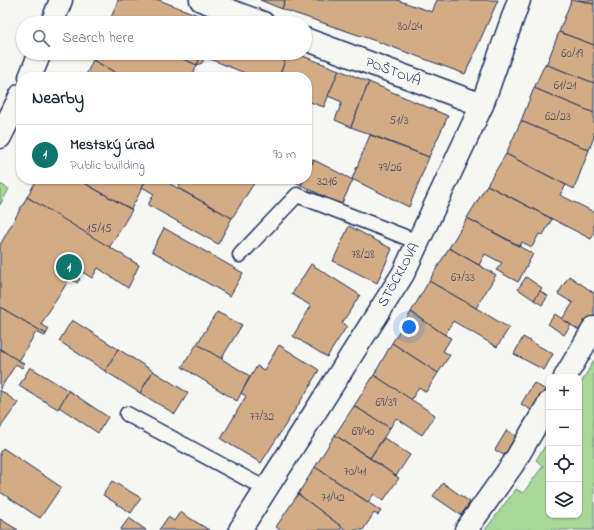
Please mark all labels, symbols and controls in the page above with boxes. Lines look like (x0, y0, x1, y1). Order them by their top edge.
search box (16, 16, 312, 60)
house number: 80/24 (398, 18, 422, 36)
icon: search (30, 27, 52, 49)
text: Search here (62, 27, 134, 49)
house number: 60/19 (561, 45, 583, 63)
street label: POŠTOVÁ (362, 51, 424, 92)
house number: 61/21 (554, 77, 576, 95)
text: Nearby (32, 86, 84, 111)
house number: 62/23 (545, 108, 571, 126)
house number: 51/3 (389, 112, 409, 130)
text: Mestský úrad (70, 134, 155, 156)
text: 1 (43, 145, 47, 164)
text: 90 m (273, 145, 296, 164)
text: Public building (70, 156, 145, 175)
house number: 79/26 (378, 159, 402, 177)
house number: 3216 (317, 173, 338, 191)
house number: 15/15 (86, 220, 112, 238)
street label: STÖCKLOVA (373, 239, 425, 311)
house number: 78/28 (351, 246, 375, 264)
pin: 1 (56, 252, 82, 282)
house number: 67/33 (451, 269, 475, 287)
your location (399, 317, 419, 337)
map controls (546, 374, 582, 518)
button: + (546, 374, 582, 410)
house number: 69/39 (375, 394, 397, 412)
house number: 77/32 (250, 408, 274, 426)
button: − (546, 410, 582, 446)
house number: 69/40 (352, 423, 374, 441)
button: locate (546, 446, 582, 482)
house number: 70/41 (344, 463, 366, 481)
button: layers (546, 482, 582, 518)
house number: 71/42 (321, 489, 345, 507)

